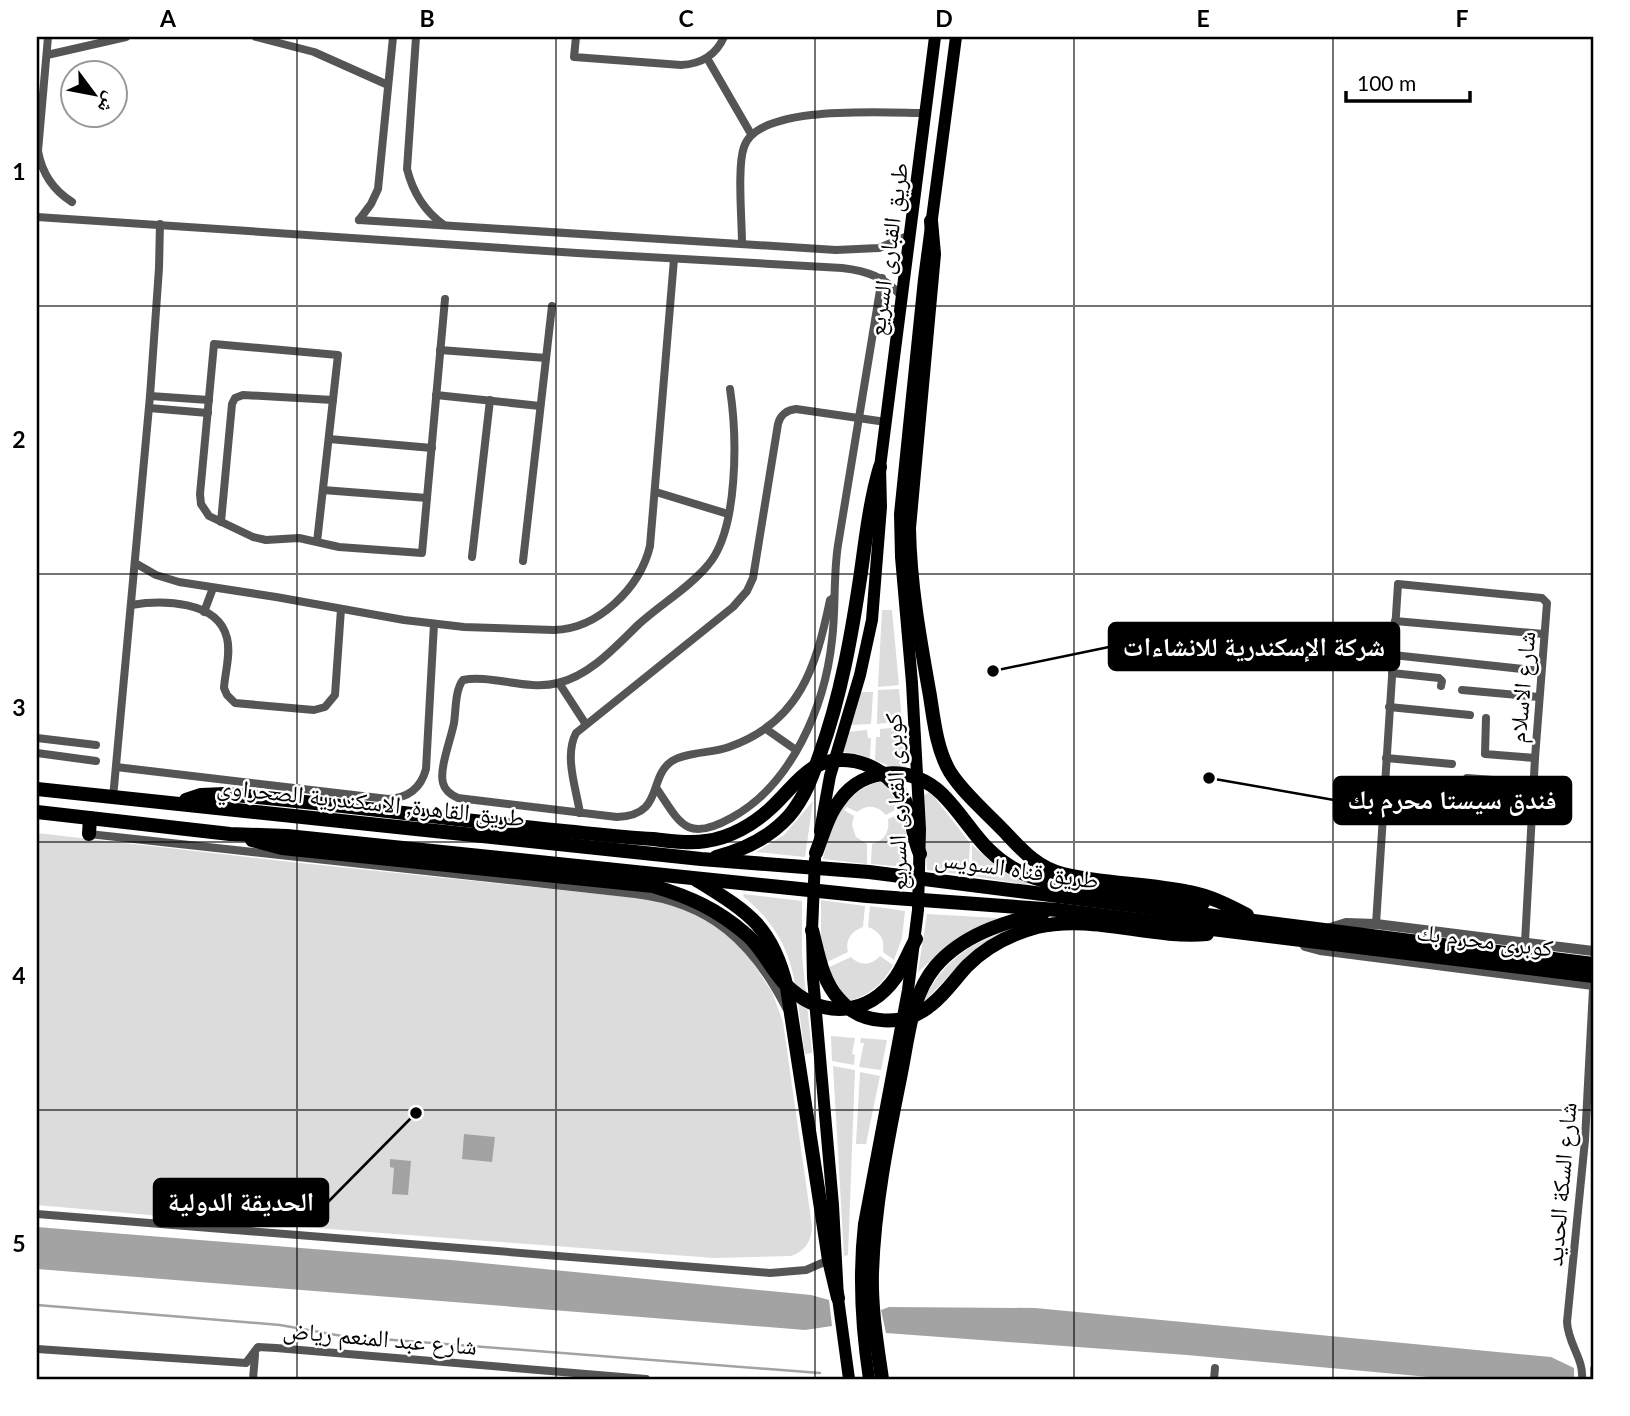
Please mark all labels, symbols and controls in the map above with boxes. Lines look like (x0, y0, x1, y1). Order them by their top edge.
text: A (159, 4, 177, 32)
text: B (419, 4, 435, 32)
text: C (678, 4, 694, 32)
text: D (935, 4, 953, 32)
text: E (1196, 4, 1210, 32)
text: F (1455, 4, 1469, 32)
north arrow (60, 60, 130, 130)
scale bar (1346, 60, 1471, 104)
text: 100 m (1357, 70, 1416, 95)
text: ش (93, 88, 124, 118)
text: 1 (12, 157, 26, 185)
street label: طريق القبارى السريع (860, 160, 916, 338)
text: 2 (12, 425, 26, 453)
callout: شركة الإسكندرية للانشاءات (1109, 623, 1399, 670)
text: شركة الإسكندرية للانشاءات (1123, 630, 1385, 663)
street label: شارع الاسلام (1502, 630, 1543, 744)
text: 3 (12, 693, 26, 721)
street label: كوبرى القبارى السريع (877, 712, 915, 891)
street label: طريق القاهرة, الاسكندرية الصحراوي (215, 770, 526, 838)
callout: فندق سيستا محرم بك (1334, 777, 1571, 824)
text: فندق سيستا محرم بك (1348, 783, 1556, 818)
street label: طريق قناه السويس (933, 842, 1101, 895)
street label: كوبرى محرم بك (1415, 916, 1555, 965)
text: 4 (12, 961, 26, 989)
street label: شارع السكة الحديد (1538, 1101, 1584, 1267)
callout: الحديقة الدولية (154, 1179, 328, 1226)
text: الحديقة الدولية (168, 1185, 314, 1217)
text: 5 (12, 1229, 26, 1257)
street label: شارع عبد المنعم رياض (281, 1314, 478, 1363)

